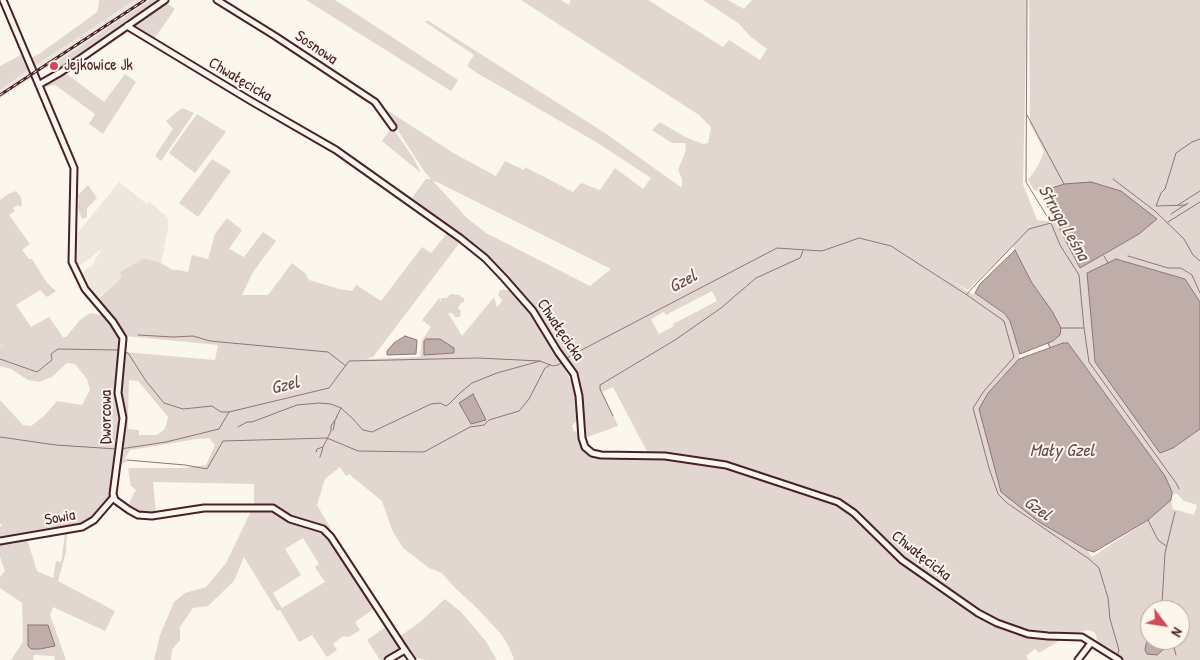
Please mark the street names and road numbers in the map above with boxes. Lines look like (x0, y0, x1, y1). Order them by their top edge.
street label: Sosnowa (291, 27, 341, 69)
street label: Chwałęcicka (205, 54, 275, 106)
street label: Chwałęcicka (532, 295, 588, 365)
street label: Dworcowa (97, 390, 117, 444)
street label: Sowia (43, 506, 77, 530)
street label: Chwałęcicka (887, 527, 955, 585)

